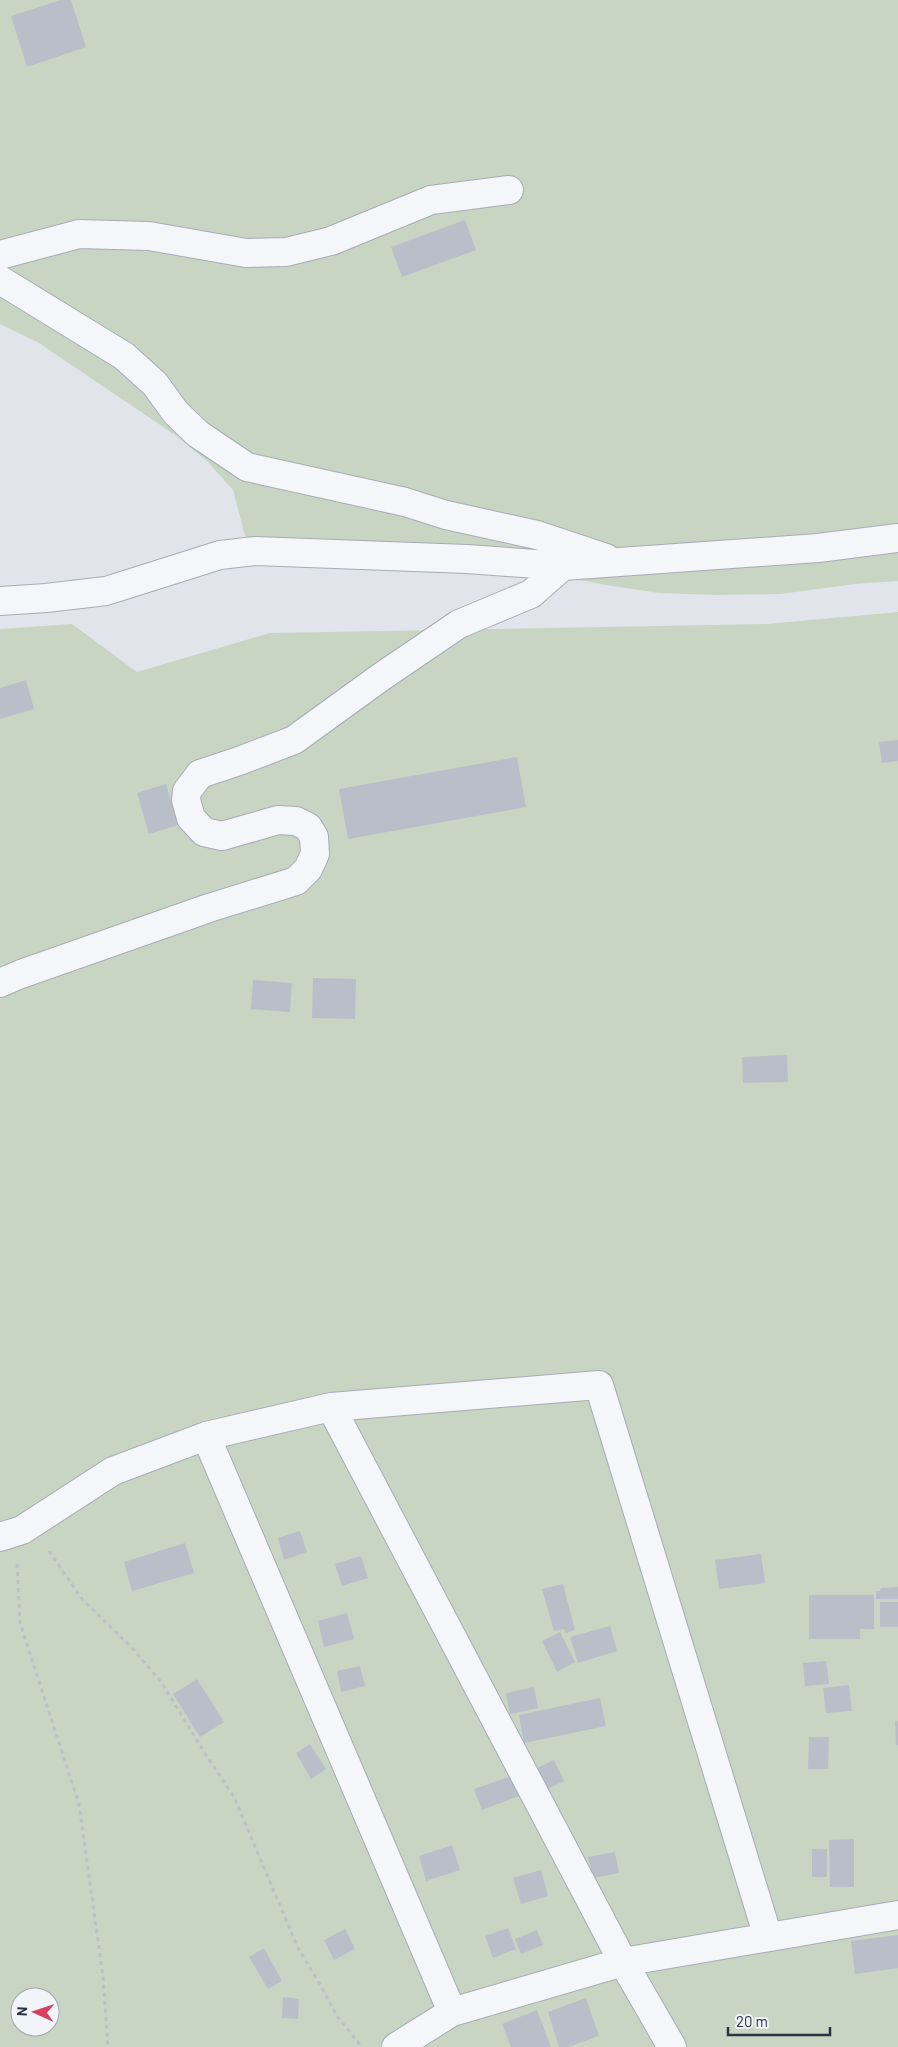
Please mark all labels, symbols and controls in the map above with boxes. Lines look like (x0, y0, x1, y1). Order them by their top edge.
north arrow (10, 1987, 60, 2037)
scale bar (728, 2004, 830, 2036)
text: N (13, 2006, 30, 2016)
text: 20 m (736, 2012, 768, 2030)

